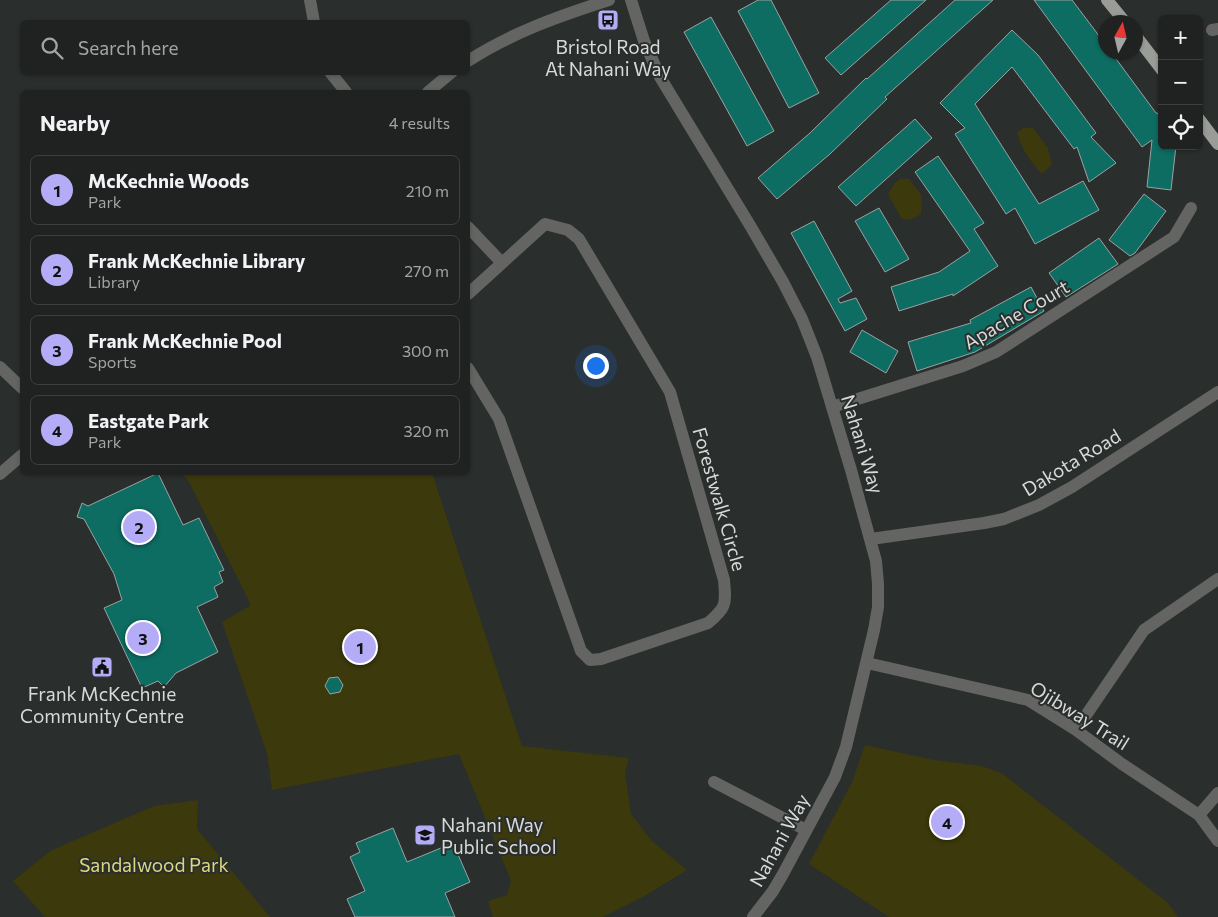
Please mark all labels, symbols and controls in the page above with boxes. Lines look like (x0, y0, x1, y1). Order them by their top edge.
bus stop icon: Bristol Road At Nahani Way (596, 8, 620, 32)
north arrow (1098, 15, 1143, 60)
map controls (1158, 15, 1203, 150)
button: + (1158, 15, 1203, 60)
search box (20, 20, 470, 75)
icon: search (38, 34, 66, 62)
place label: Bristol Road At Nahani Way (545, 35, 671, 80)
text: Search here (78, 36, 178, 59)
button: − (1158, 60, 1203, 105)
button: locate (1158, 105, 1203, 150)
text: Nearby (40, 110, 110, 135)
text: 4 results (389, 113, 450, 132)
text: McKechnie Woods (88, 169, 249, 192)
text: 1 (53, 181, 61, 200)
text: 210 m (406, 181, 449, 200)
text: Park (88, 192, 121, 211)
text: Frank McKechnie Library (88, 249, 305, 272)
text: 2 (52, 261, 62, 280)
text: 270 m (404, 261, 449, 280)
text: Library (88, 272, 140, 291)
street label: Apache Court (959, 274, 1073, 354)
text: Frank McKechnie Pool (88, 329, 282, 352)
text: 3 (52, 341, 62, 360)
text: 300 m (402, 341, 449, 360)
text: Sports (88, 352, 137, 371)
your location (583, 353, 609, 379)
street label: Nahani Way (837, 392, 889, 496)
text: Eastgate Park (88, 409, 209, 432)
text: 4 (52, 421, 62, 440)
text: 320 m (404, 421, 449, 440)
street label: Forestwalk Circle (688, 424, 752, 574)
street label: Dakota Road (1018, 424, 1124, 500)
text: Park (88, 432, 121, 451)
pin: 2 (123, 508, 155, 546)
pin: 3 (127, 619, 159, 657)
pin: 1 (344, 628, 376, 666)
public building icon: Frank McKechnie Community Centre (90, 655, 114, 679)
street label: Ojibway Trail (1026, 676, 1134, 754)
place label: Frank McKechnie Community Centre (20, 682, 184, 727)
street label: Nahani Way (744, 789, 814, 890)
pin: 4 (931, 803, 963, 841)
place label: Nahani Way Public School (441, 813, 556, 858)
school or university icon: Nahani Way Public School (413, 823, 437, 847)
park label: Sandalwood Park (79, 853, 229, 876)

